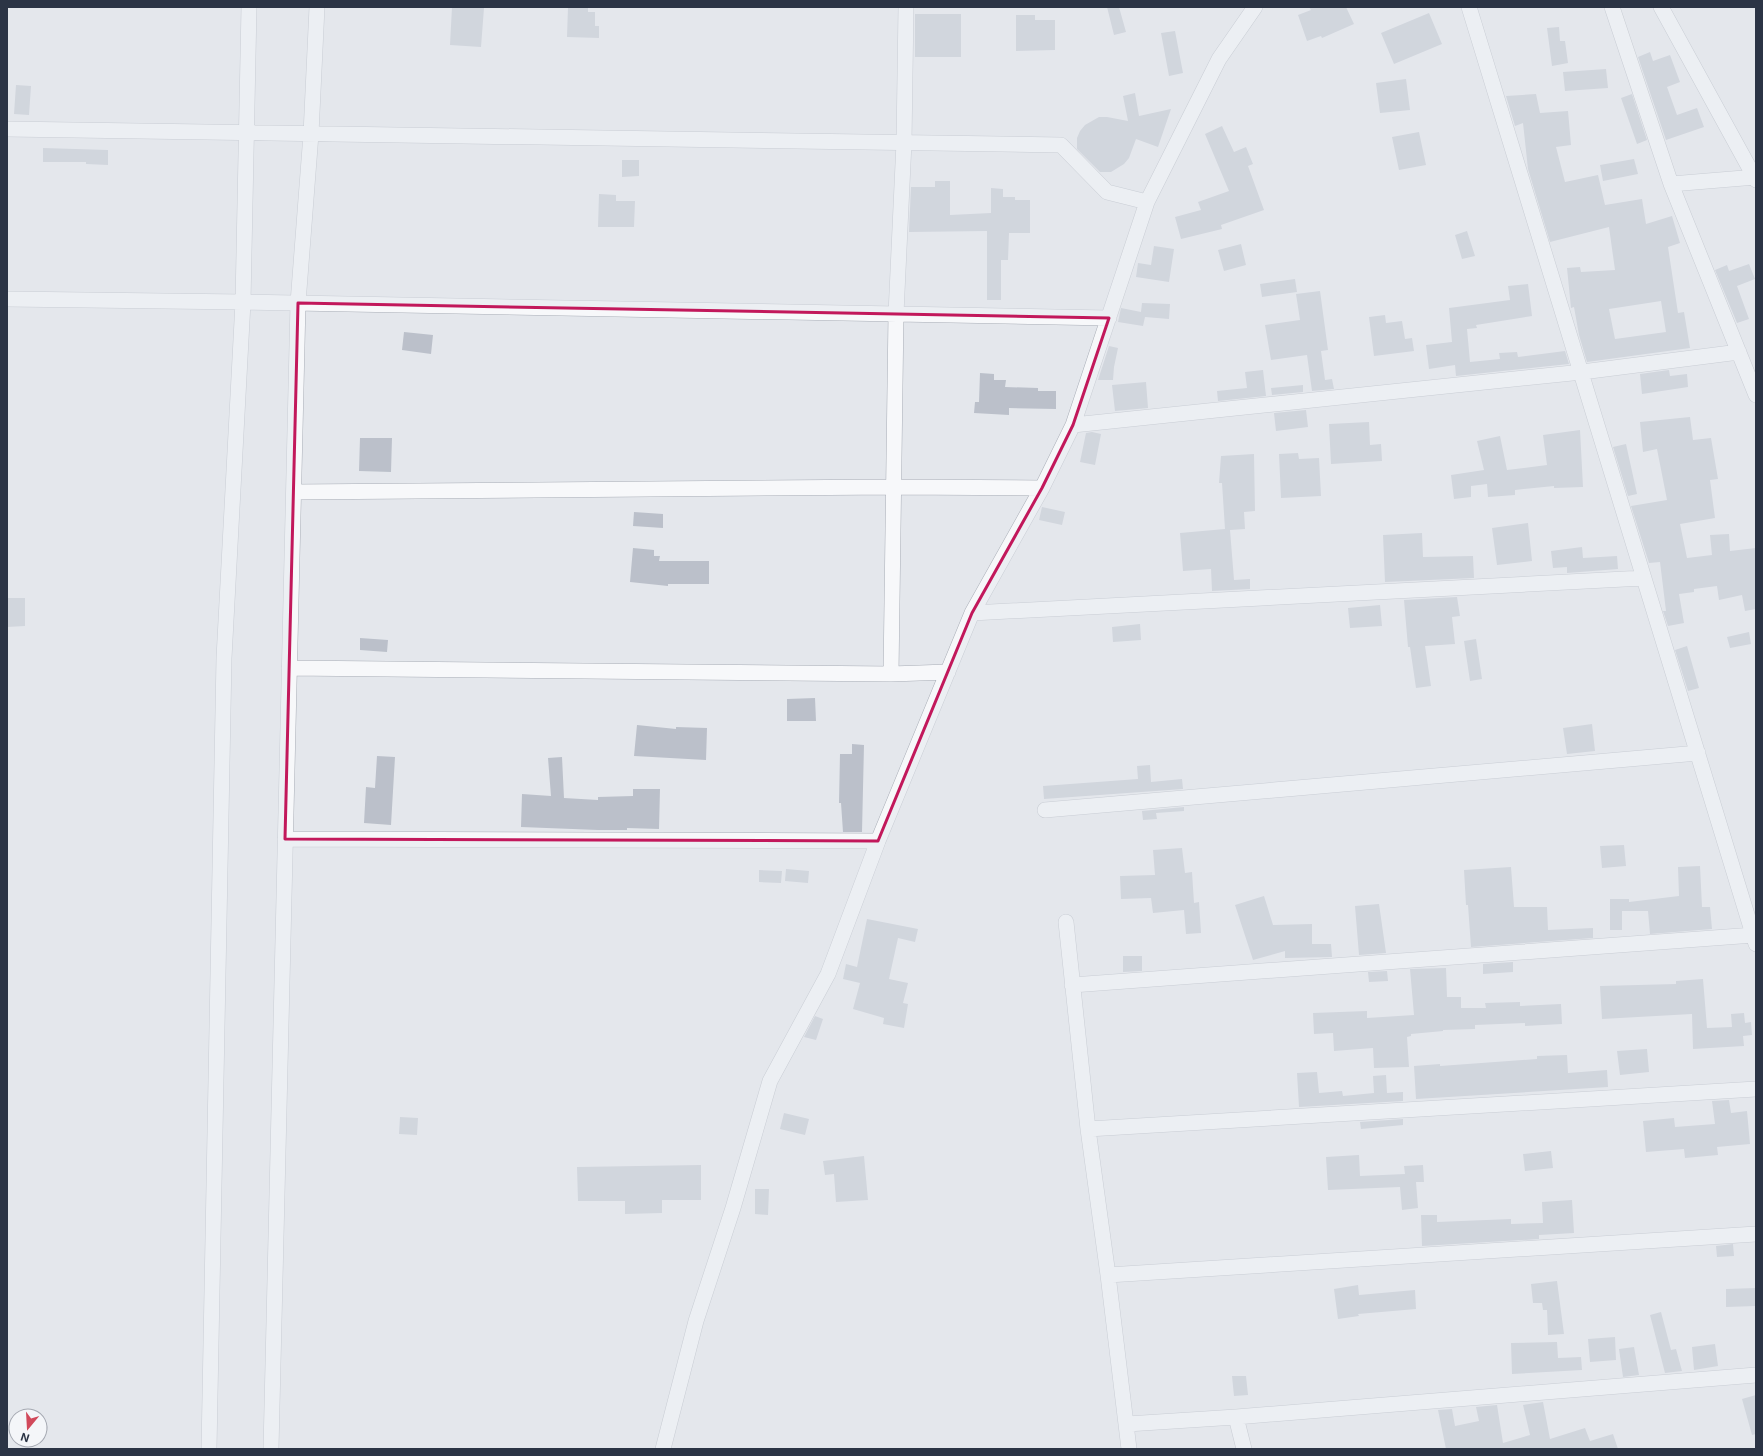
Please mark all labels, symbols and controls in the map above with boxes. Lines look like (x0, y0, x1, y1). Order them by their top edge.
north arrow (8, 1408, 48, 1448)
text: N (19, 1430, 31, 1445)

